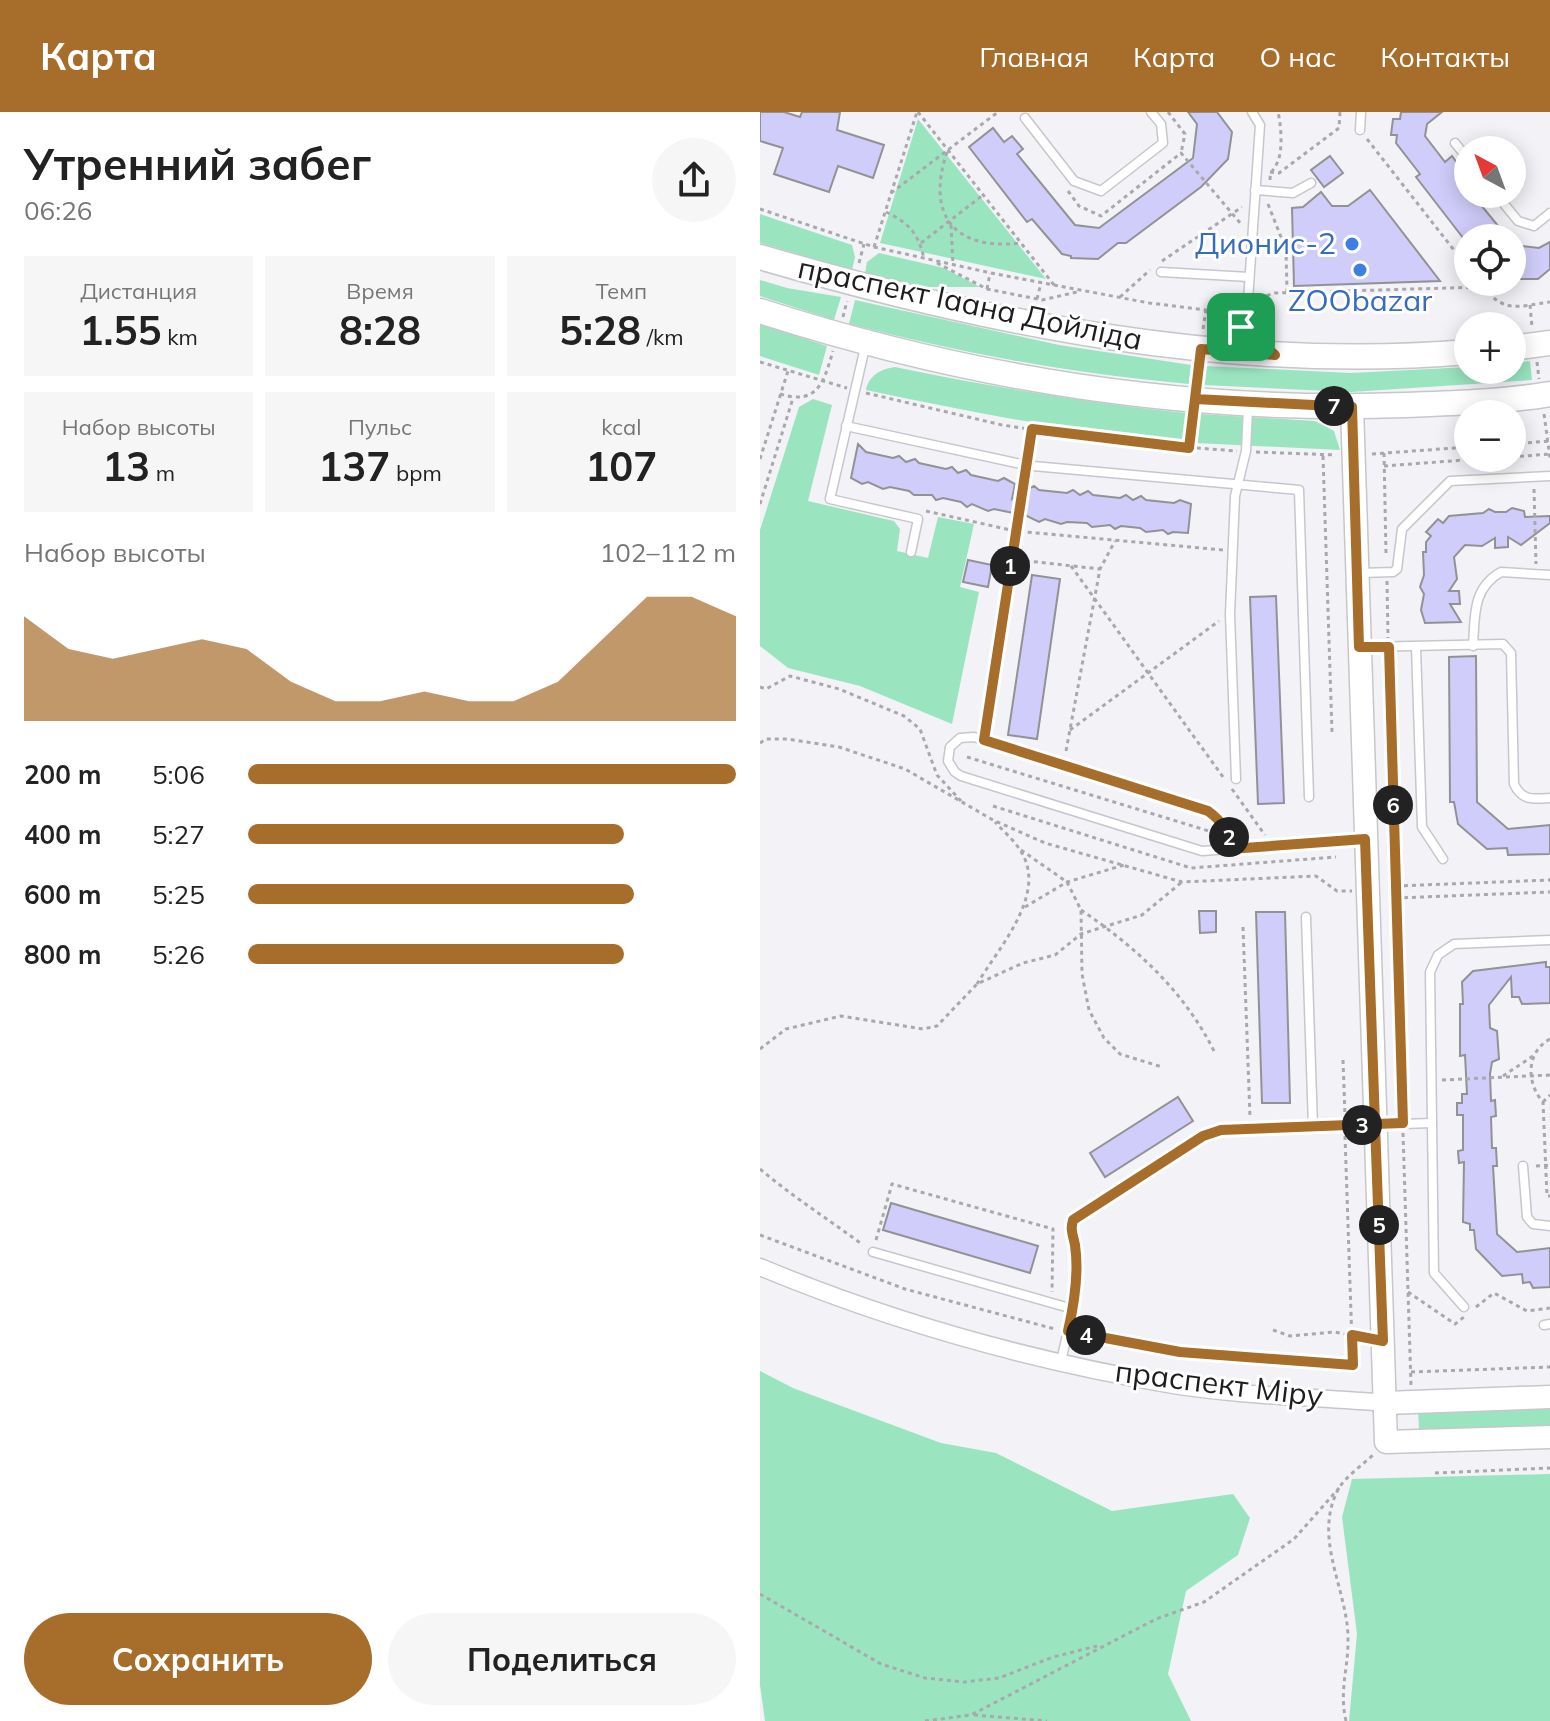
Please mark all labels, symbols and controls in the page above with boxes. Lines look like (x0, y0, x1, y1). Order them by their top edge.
text: Карта (40, 32, 157, 80)
text: Главная (979, 39, 1089, 74)
text: Карта (1133, 39, 1215, 74)
text: О нас (1259, 39, 1336, 74)
text: Контакты (1380, 39, 1510, 74)
text: Утренний забег (24, 136, 371, 191)
north arrow (1454, 136, 1526, 208)
map controls (1454, 136, 1526, 472)
button: share (652, 138, 736, 222)
text: 06:26 (24, 194, 92, 227)
place label: Дионис-2 (1195, 224, 1336, 262)
button: locate (1454, 224, 1526, 296)
marker: Дионис-2 (1343, 235, 1361, 253)
street label: праспект Іаана Дойліда (795, 248, 1146, 358)
marker: ZOObazar (1351, 261, 1369, 279)
text: Дистанция (80, 277, 197, 305)
text: Время (346, 277, 414, 305)
text: Темп (595, 277, 647, 305)
place label: ZOObazar (1288, 281, 1432, 319)
pin (1207, 293, 1275, 361)
text: 1.55 (80, 305, 161, 355)
text: 8:28 (339, 305, 421, 355)
text: 5:28 (559, 305, 641, 355)
icon: arrive (1219, 305, 1263, 349)
button: + (1454, 312, 1526, 384)
text: km (161, 323, 198, 351)
text: /km (641, 323, 684, 351)
pin: 7 (1314, 386, 1354, 426)
text: 7 (1327, 392, 1341, 420)
button: − (1454, 400, 1526, 472)
text: Набор высоты (62, 413, 216, 441)
text: Пульс (348, 413, 412, 441)
text: kcal (601, 413, 641, 441)
text: 13 (102, 441, 150, 491)
text: 137 (318, 441, 390, 491)
text: 107 (585, 441, 657, 491)
text: m (150, 459, 175, 487)
text: bpm (390, 459, 442, 487)
text: Набор высоты (24, 536, 206, 569)
text: 102–112 m (600, 536, 736, 569)
pin: 1 (990, 546, 1030, 586)
text: 1 (1003, 552, 1017, 580)
text: 200 m (24, 758, 101, 791)
text: 5:06 (152, 758, 205, 791)
pin: 6 (1373, 785, 1413, 825)
text: 6 (1386, 791, 1400, 819)
pin: 2 (1209, 817, 1249, 857)
text: 400 m (24, 818, 101, 851)
text: 5:27 (152, 818, 205, 851)
text: 2 (1222, 823, 1236, 851)
text: 600 m (24, 878, 101, 911)
text: 5:25 (152, 878, 205, 911)
text: 800 m (24, 938, 101, 971)
text: 5:26 (152, 938, 205, 971)
pin: 3 (1342, 1105, 1382, 1145)
text: 3 (1355, 1111, 1369, 1139)
pin: 5 (1359, 1205, 1399, 1245)
text: 5 (1372, 1211, 1386, 1239)
pin: 4 (1066, 1315, 1106, 1355)
text: 4 (1079, 1321, 1093, 1349)
street label: праспект Міру (1113, 1351, 1325, 1415)
button: Сохранить (24, 1613, 372, 1705)
button: Поделиться (388, 1613, 736, 1705)

